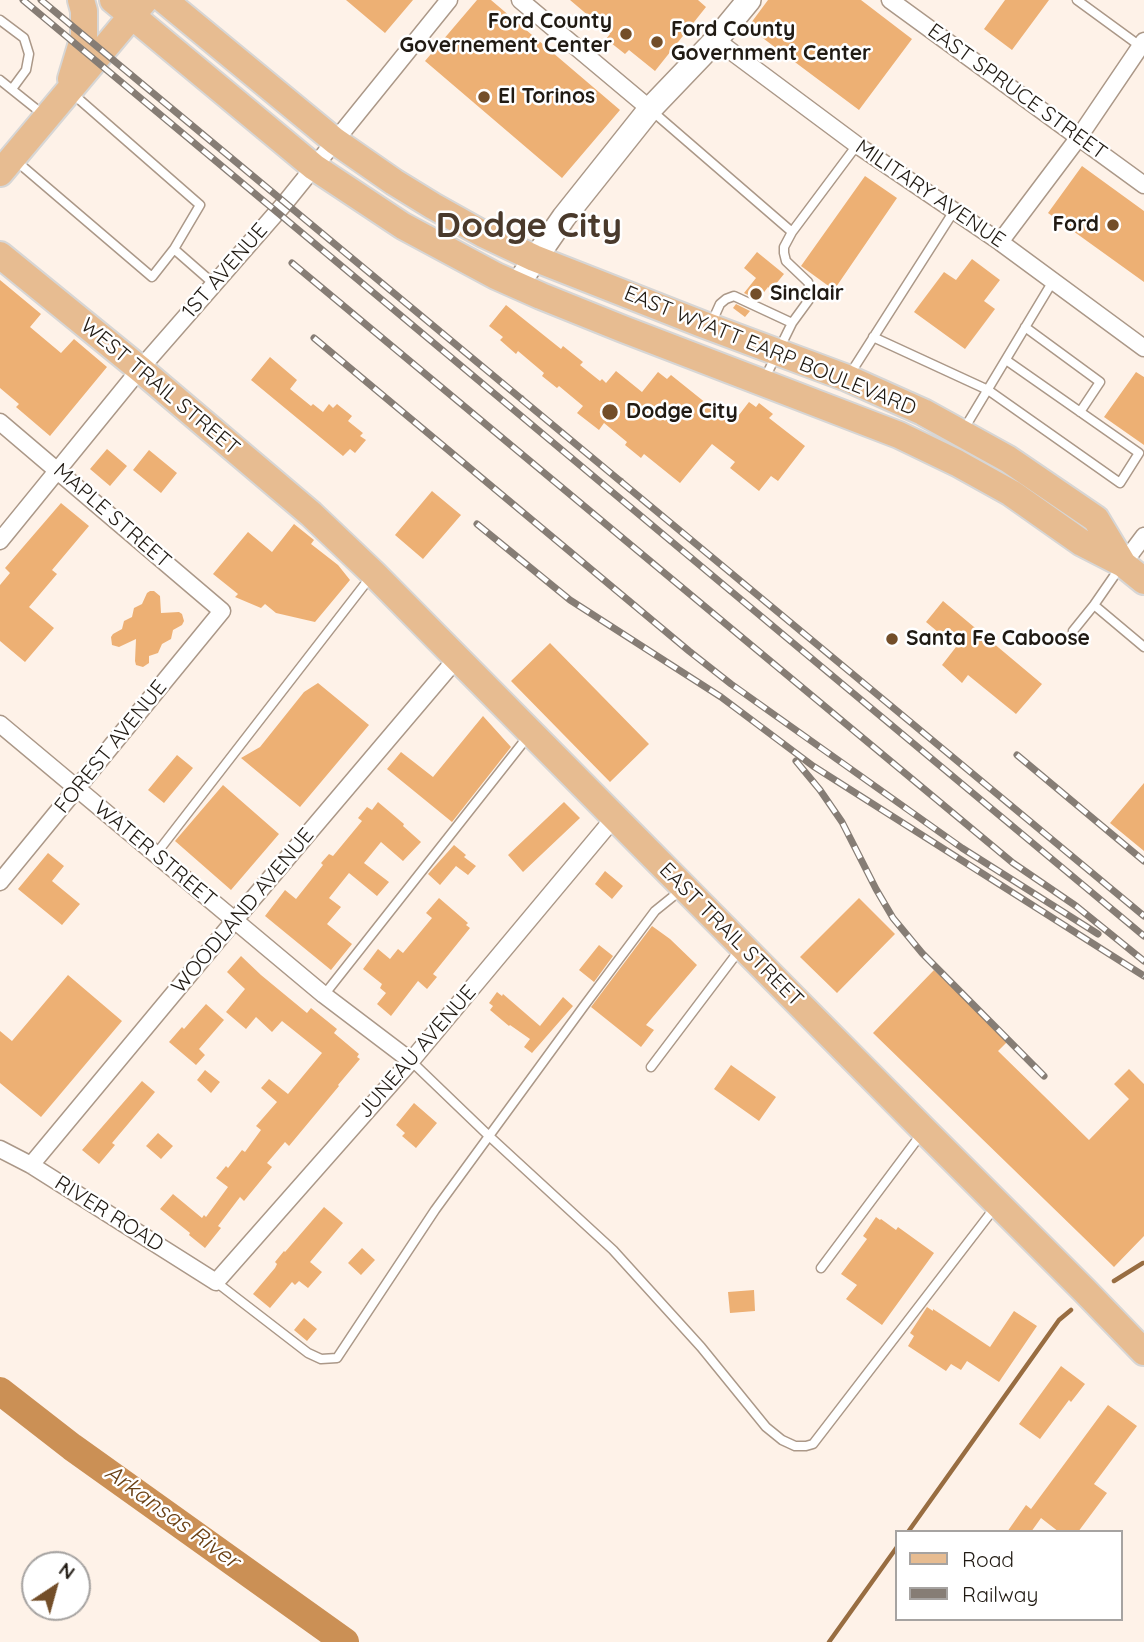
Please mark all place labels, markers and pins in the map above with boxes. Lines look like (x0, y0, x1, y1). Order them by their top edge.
place label: Ford County Governement Center (399, 9, 612, 59)
place label: Ford County Government Center (671, 17, 871, 67)
marker: Ford County Governement Center (618, 26, 634, 42)
marker: Ford County Government Center (649, 34, 665, 50)
place label: El Torinos (498, 84, 595, 110)
marker: El Torinos (476, 89, 492, 105)
place label: Ford (1053, 212, 1099, 238)
marker: Ford (1105, 217, 1121, 233)
place label: Sinclair (770, 281, 844, 307)
marker: Sinclair (748, 286, 764, 302)
place label: Dodge City (626, 399, 738, 425)
marker: Dodge City (600, 402, 620, 422)
place label: Santa Fe Caboose (906, 626, 1090, 652)
marker: Santa Fe Caboose (884, 631, 900, 647)

